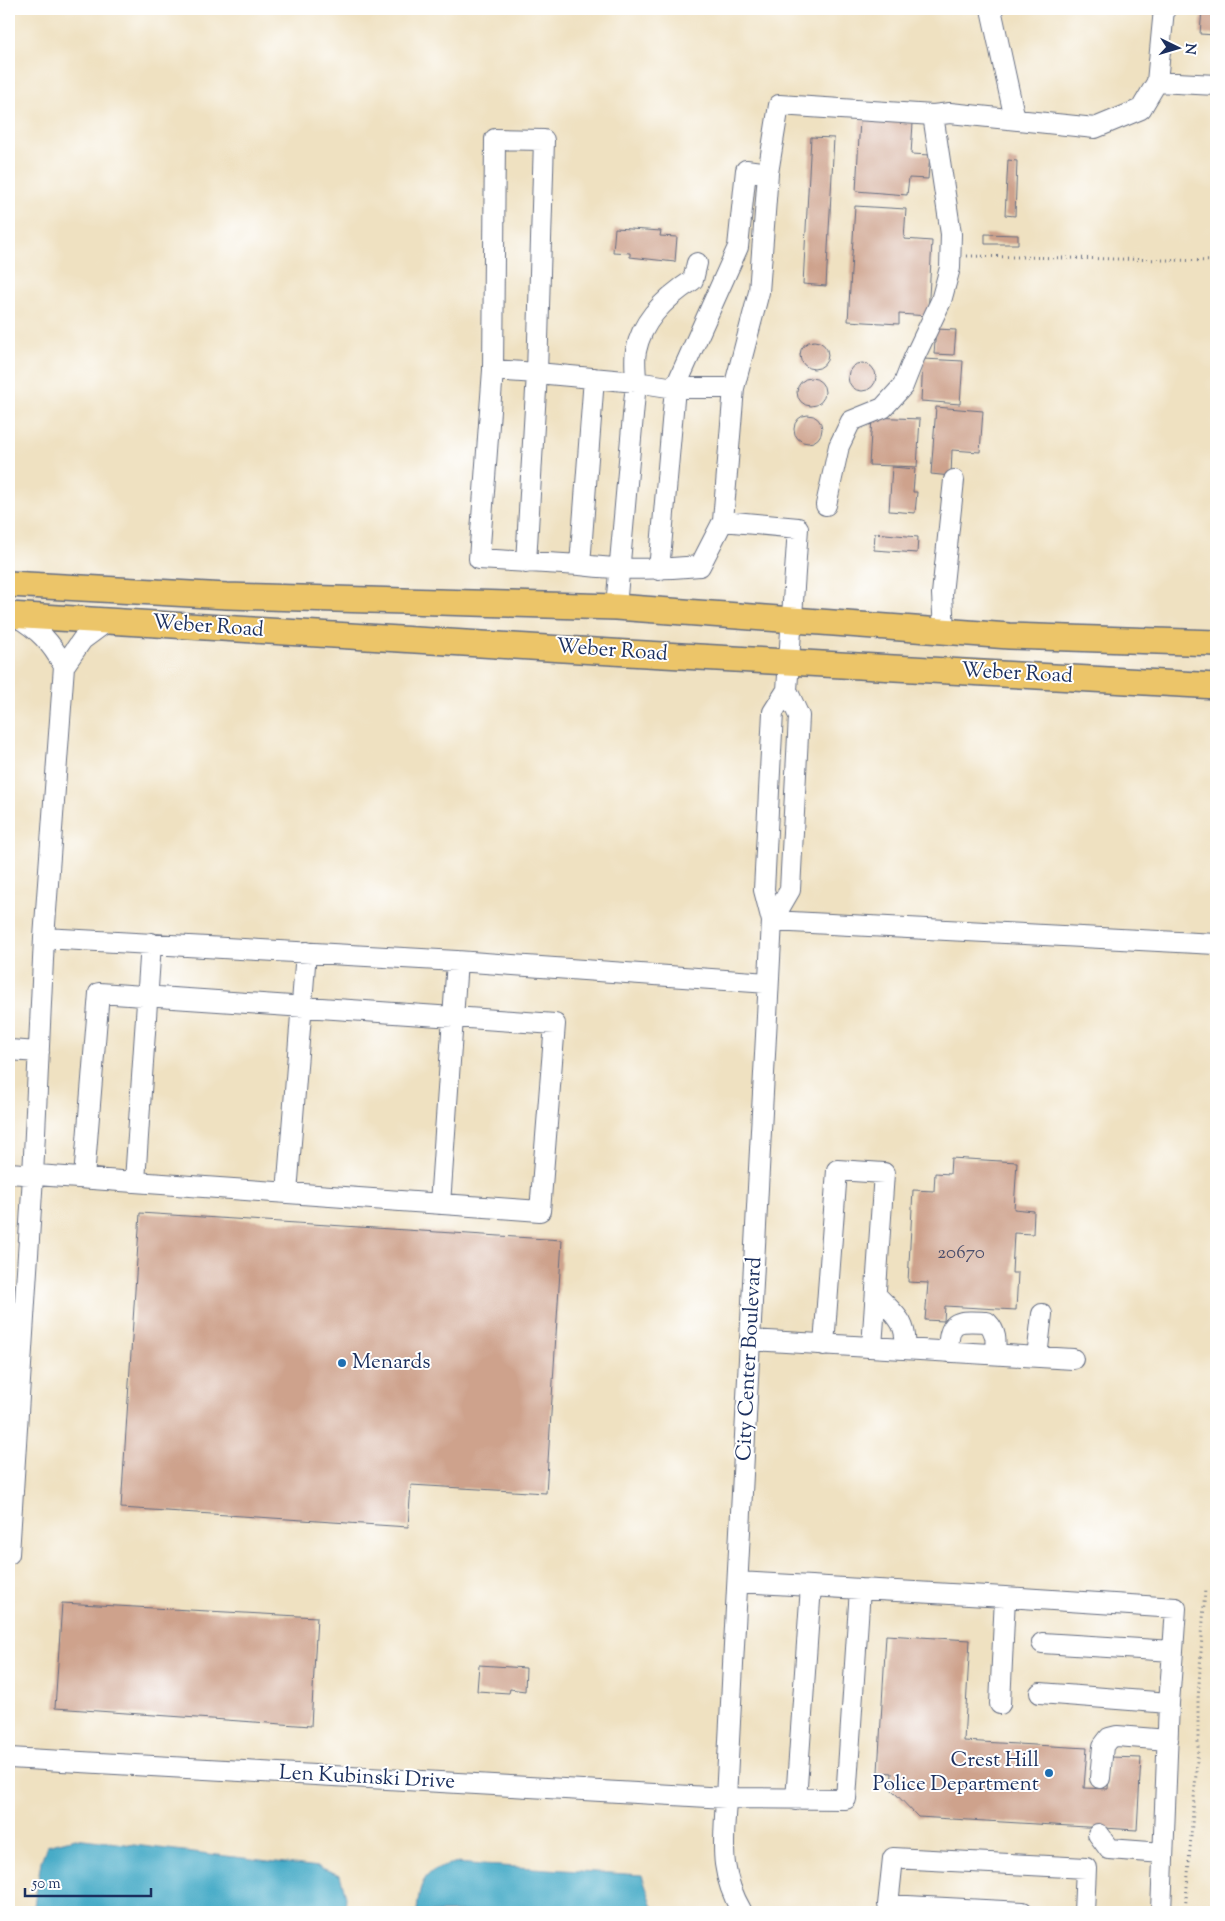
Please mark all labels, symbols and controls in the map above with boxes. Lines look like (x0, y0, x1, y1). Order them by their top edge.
north arrow (1152, 22, 1202, 72)
text: N (1179, 43, 1199, 55)
street label: Weber Road (151, 608, 265, 646)
street label: Weber Road (555, 632, 669, 670)
street label: Weber Road (960, 656, 1074, 692)
house number: 20670 (937, 1240, 985, 1267)
street label: City Center Boulevard (730, 1256, 770, 1462)
place label: Menards (352, 1348, 431, 1378)
marker: Menards (336, 1357, 348, 1369)
place label: Crest Hill Police Department (873, 1746, 1039, 1800)
street label: Len Kubinski Drive (278, 1758, 456, 1798)
marker: Crest Hill Police Department (1043, 1767, 1055, 1779)
scale bar (25, 1866, 151, 1898)
text: 50 m (31, 1874, 61, 1895)

